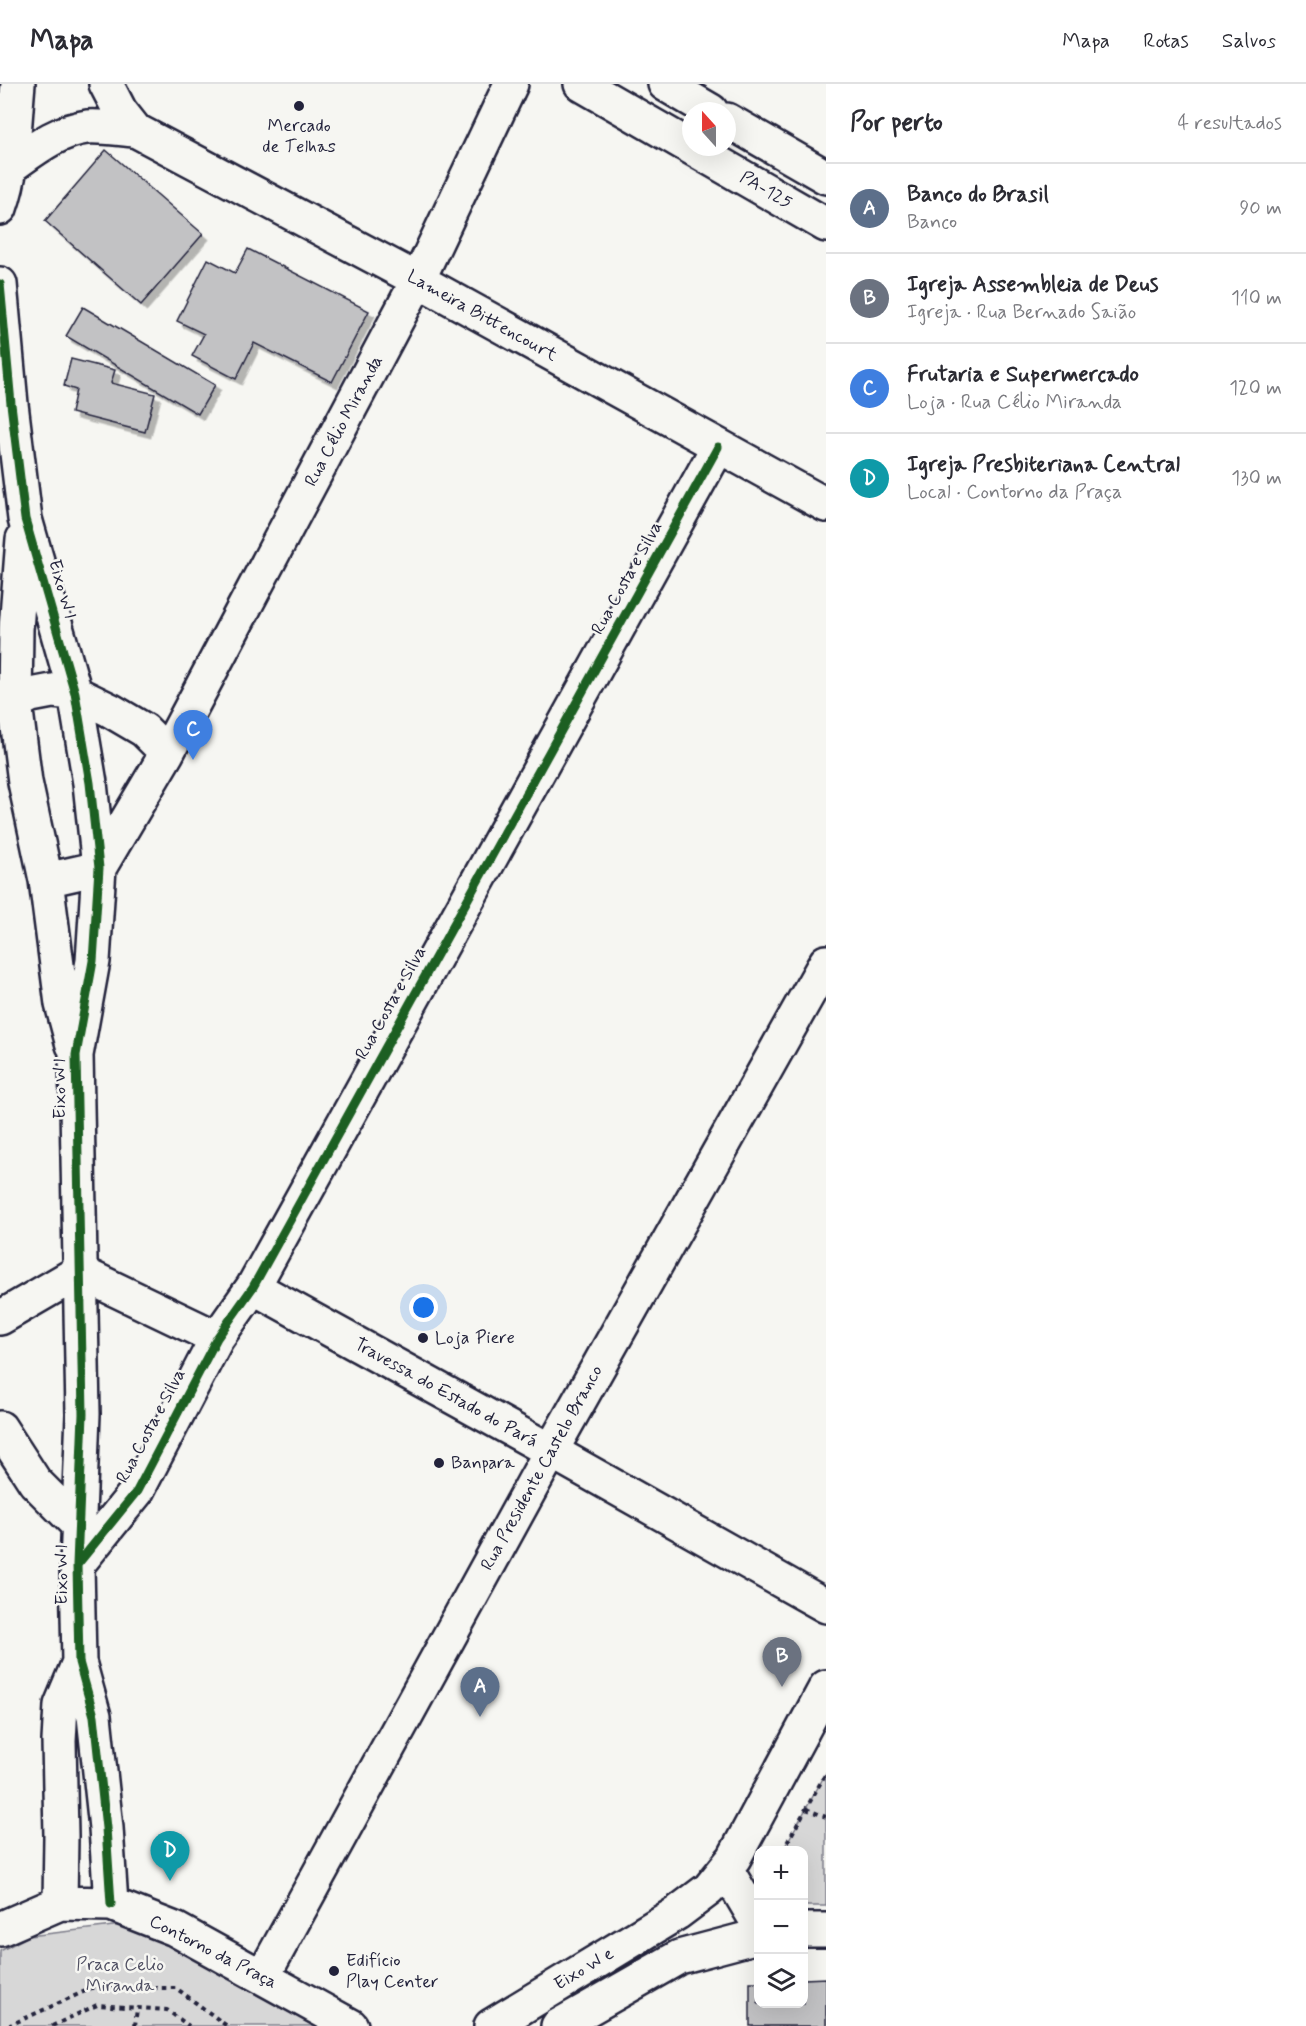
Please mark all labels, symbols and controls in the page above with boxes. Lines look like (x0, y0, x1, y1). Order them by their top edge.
text: Mapa (30, 23, 94, 60)
text: Mapa (1062, 27, 1110, 55)
text: Rotas (1143, 27, 1189, 55)
text: Salvos (1222, 27, 1276, 55)
marker: Mercado de Telhas (292, 99, 306, 113)
north arrow (682, 102, 736, 156)
text: Por perto (850, 106, 943, 140)
text: 4 resultados (1178, 110, 1282, 137)
place label: Mercado de Telhas (262, 114, 336, 159)
street label: PA-125 (736, 166, 796, 214)
text: Banco do Brasil (907, 181, 1049, 209)
text: A (863, 195, 876, 222)
text: 90 m (1239, 195, 1282, 222)
text: Banco (907, 209, 957, 236)
street label: Lameira Bittencourt (403, 265, 562, 367)
text: Igreja Assembleia de Deus (907, 271, 1158, 299)
text: B (863, 285, 876, 312)
text: 110 m (1231, 285, 1282, 312)
text: Igreja · Rua Bernado Saião (907, 299, 1136, 326)
street label: Rua Célio Miranda (299, 351, 389, 491)
text: Frutaria e Supermercado (907, 361, 1139, 389)
text: C (862, 375, 877, 402)
text: 120 m (1229, 375, 1282, 402)
text: Loja · Rua Célio Miranda (907, 389, 1122, 416)
text: Igreja Presbiteriana Central (907, 451, 1180, 479)
text: D (863, 465, 876, 492)
text: 130 m (1231, 465, 1282, 492)
text: Local · Contorno da Praça (907, 479, 1122, 506)
street label: Rua Costa e Silva (586, 517, 668, 639)
street label: Eixo W l (42, 557, 82, 621)
pin: C (174, 710, 212, 760)
street label: Rua Costa e Silva (350, 942, 432, 1064)
street label: Eixo W l (48, 1059, 72, 1119)
your location (409, 1293, 438, 1322)
place label: Loja Piere (435, 1326, 515, 1350)
marker: Loja Piere (416, 1331, 430, 1345)
street label: Travessa do Estado do Pará (350, 1332, 542, 1454)
street label: Rua Presidente Castelo Branco (475, 1361, 609, 1575)
street label: Rua Costa e Silva (111, 1365, 191, 1487)
place label: Banpara (451, 1451, 515, 1475)
marker: Banpara (432, 1456, 446, 1470)
street label: Eixo W l (50, 1545, 74, 1605)
pin: B (762, 1638, 802, 1687)
pin: A (460, 1668, 500, 1717)
pin: D (150, 1832, 190, 1881)
map controls (754, 1846, 808, 2008)
button: + (754, 1846, 808, 1900)
button: − (754, 1900, 808, 1954)
street label: Contorno da Praça (145, 1909, 281, 1995)
street label: Eixo W e (550, 1942, 618, 1996)
place label: Edifício Play Center (346, 1949, 439, 1994)
park label: Praca Celio Miranda (76, 1953, 164, 1998)
button: layers (754, 1954, 808, 2008)
marker: Edifício Play Center (327, 1964, 341, 1978)

